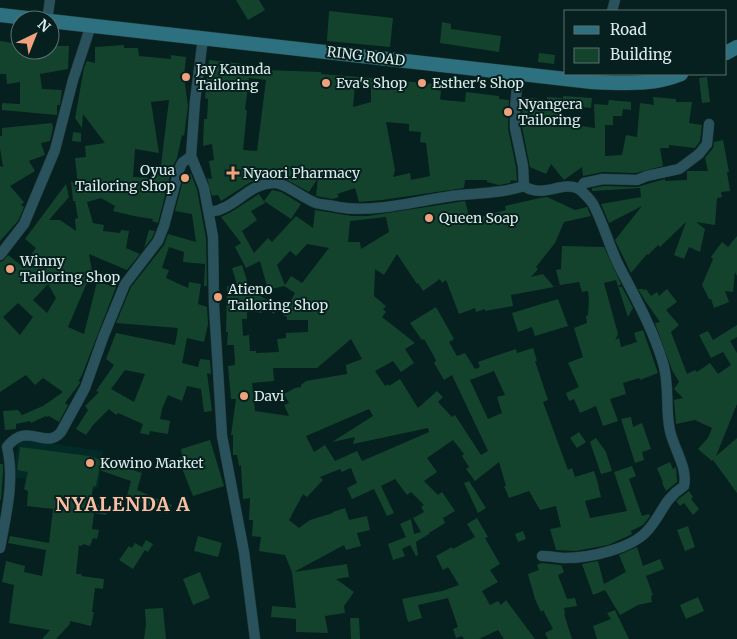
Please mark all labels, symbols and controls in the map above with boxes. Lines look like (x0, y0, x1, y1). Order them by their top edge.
north arrow (10, 10, 60, 60)
legend (564, 10, 727, 75)
text: N (34, 15, 54, 36)
text: Road (610, 20, 646, 39)
street label: RING ROAD (326, 42, 407, 70)
text: Building (610, 45, 672, 64)
place label: Jay Kaunda Tailoring (195, 60, 271, 94)
marker: Jay Kaunda Tailoring (180, 71, 192, 83)
place label: Eva's Shop (336, 74, 407, 92)
place label: Esther's Shop (432, 74, 524, 92)
marker: Eva's Shop (320, 77, 332, 89)
marker: Esther's Shop (416, 77, 428, 89)
place label: Nyangera Tailoring (518, 95, 583, 129)
marker: Nyangera Tailoring (502, 106, 514, 118)
place label: Oyua Tailoring Shop (75, 161, 175, 195)
place label: Nyaori Pharmacy (243, 164, 361, 182)
marker: Nyaori Pharmacy (227, 167, 239, 179)
marker: Oyua Tailoring Shop (179, 172, 191, 184)
place label: Queen Soap (439, 209, 519, 227)
marker: Queen Soap (423, 212, 435, 224)
place label: Winny Tailoring Shop (19, 252, 120, 286)
marker: Winny Tailoring Shop (4, 263, 16, 275)
place label: Atieno Tailoring Shop (227, 280, 328, 314)
marker: Atieno Tailoring Shop (212, 291, 224, 303)
place label: Davi (254, 387, 285, 405)
marker: Davi (238, 390, 250, 402)
place label: Kowino Market (100, 454, 204, 472)
marker: Kowino Market (84, 457, 96, 469)
district label: NYALENDA A (55, 492, 191, 516)

